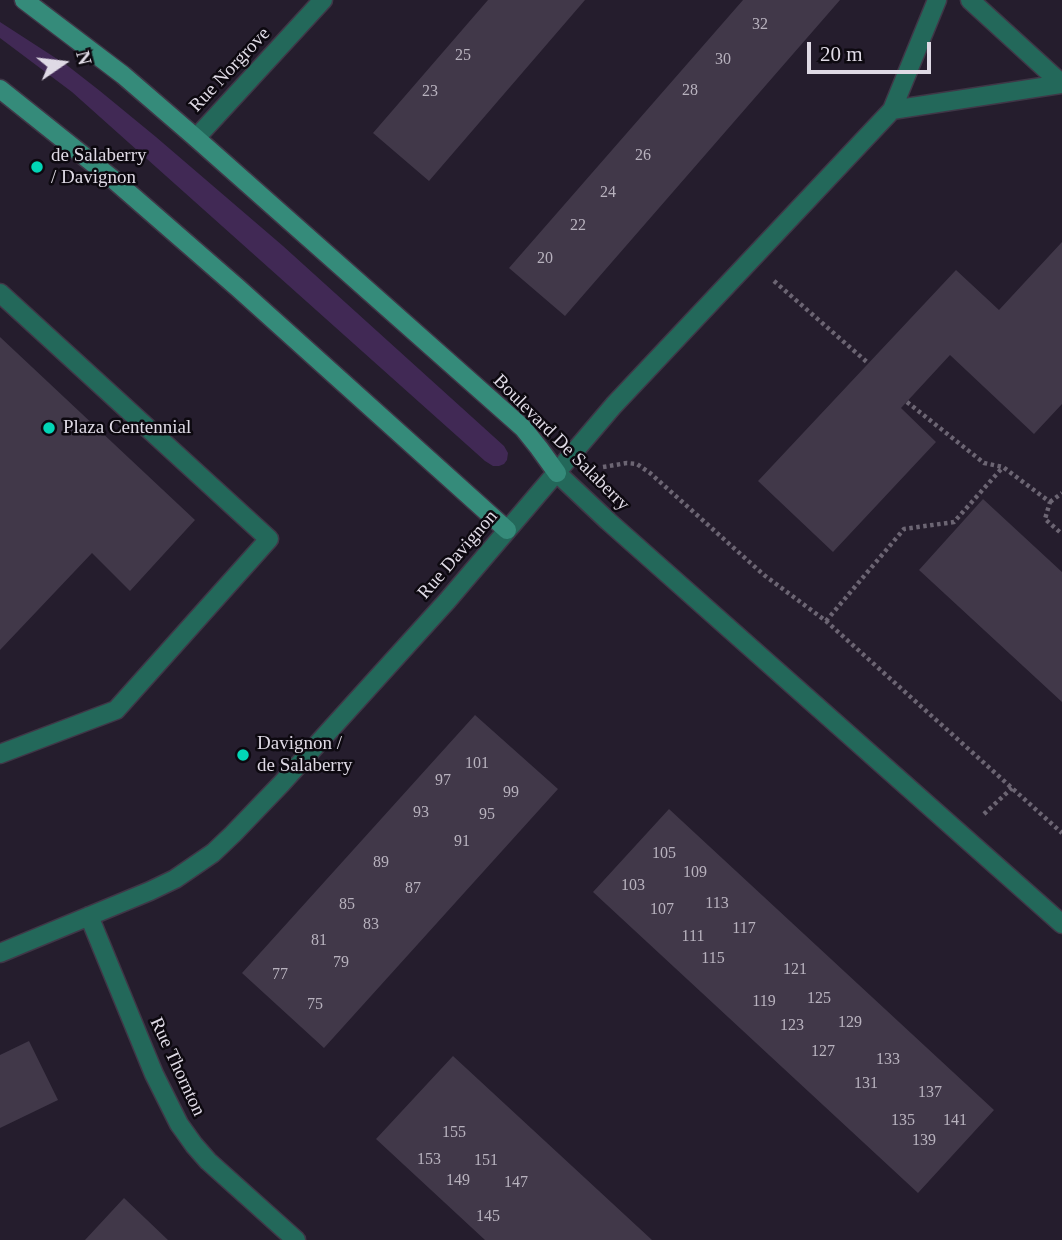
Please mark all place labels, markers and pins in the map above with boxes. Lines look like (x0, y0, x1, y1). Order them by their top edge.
place label: de Salaberry / Davignon (51, 145, 146, 189)
marker: de Salaberry / Davignon (29, 159, 45, 175)
place label: Plaza Centennial (63, 417, 191, 439)
marker: Plaza Centennial (41, 420, 57, 436)
place label: Davignon / de Salaberry (257, 733, 352, 777)
marker: Davignon / de Salaberry (235, 747, 251, 763)

